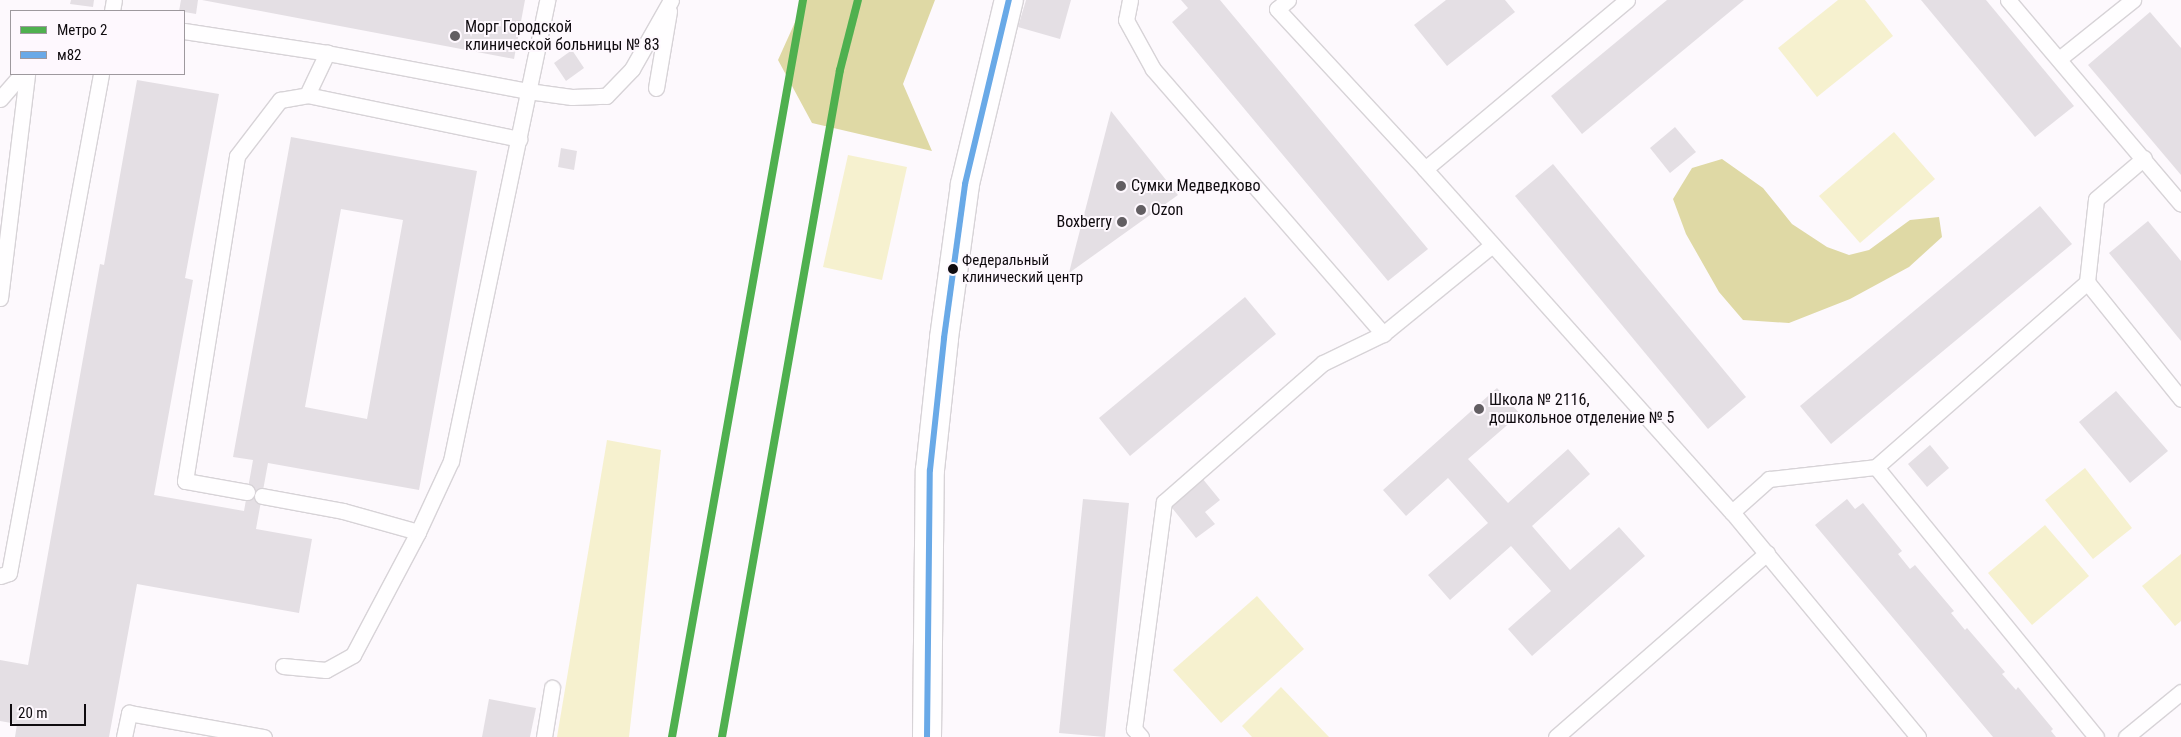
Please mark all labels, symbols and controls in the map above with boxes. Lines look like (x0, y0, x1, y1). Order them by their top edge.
legend (10, 10, 185, 75)
place label: Морг Городской клинической больницы № 83 (465, 17, 660, 55)
text: Метро 2 (57, 21, 107, 39)
marker: Морг Городской клинической больницы № 83 (449, 30, 461, 42)
text: м82 (57, 46, 82, 64)
place label: Сумки Медведково (1131, 176, 1261, 196)
marker: Сумки Медведково (1115, 180, 1127, 192)
place label: Ozon (1151, 200, 1183, 220)
marker: Ozon (1135, 204, 1147, 216)
place label: Boxberry (1056, 212, 1112, 232)
marker: Boxberry (1116, 216, 1128, 228)
place label: Федеральный клинический центр (962, 251, 1083, 286)
marker: Федеральный клинический центр (948, 264, 958, 274)
place label: Школа № 2116, дошкольное отделение № 5 (1489, 390, 1674, 428)
marker: Школа № 2116, дошкольное отделение № 5 (1473, 403, 1485, 415)
scale bar (12, 694, 89, 726)
text: 20 m (18, 704, 48, 722)

